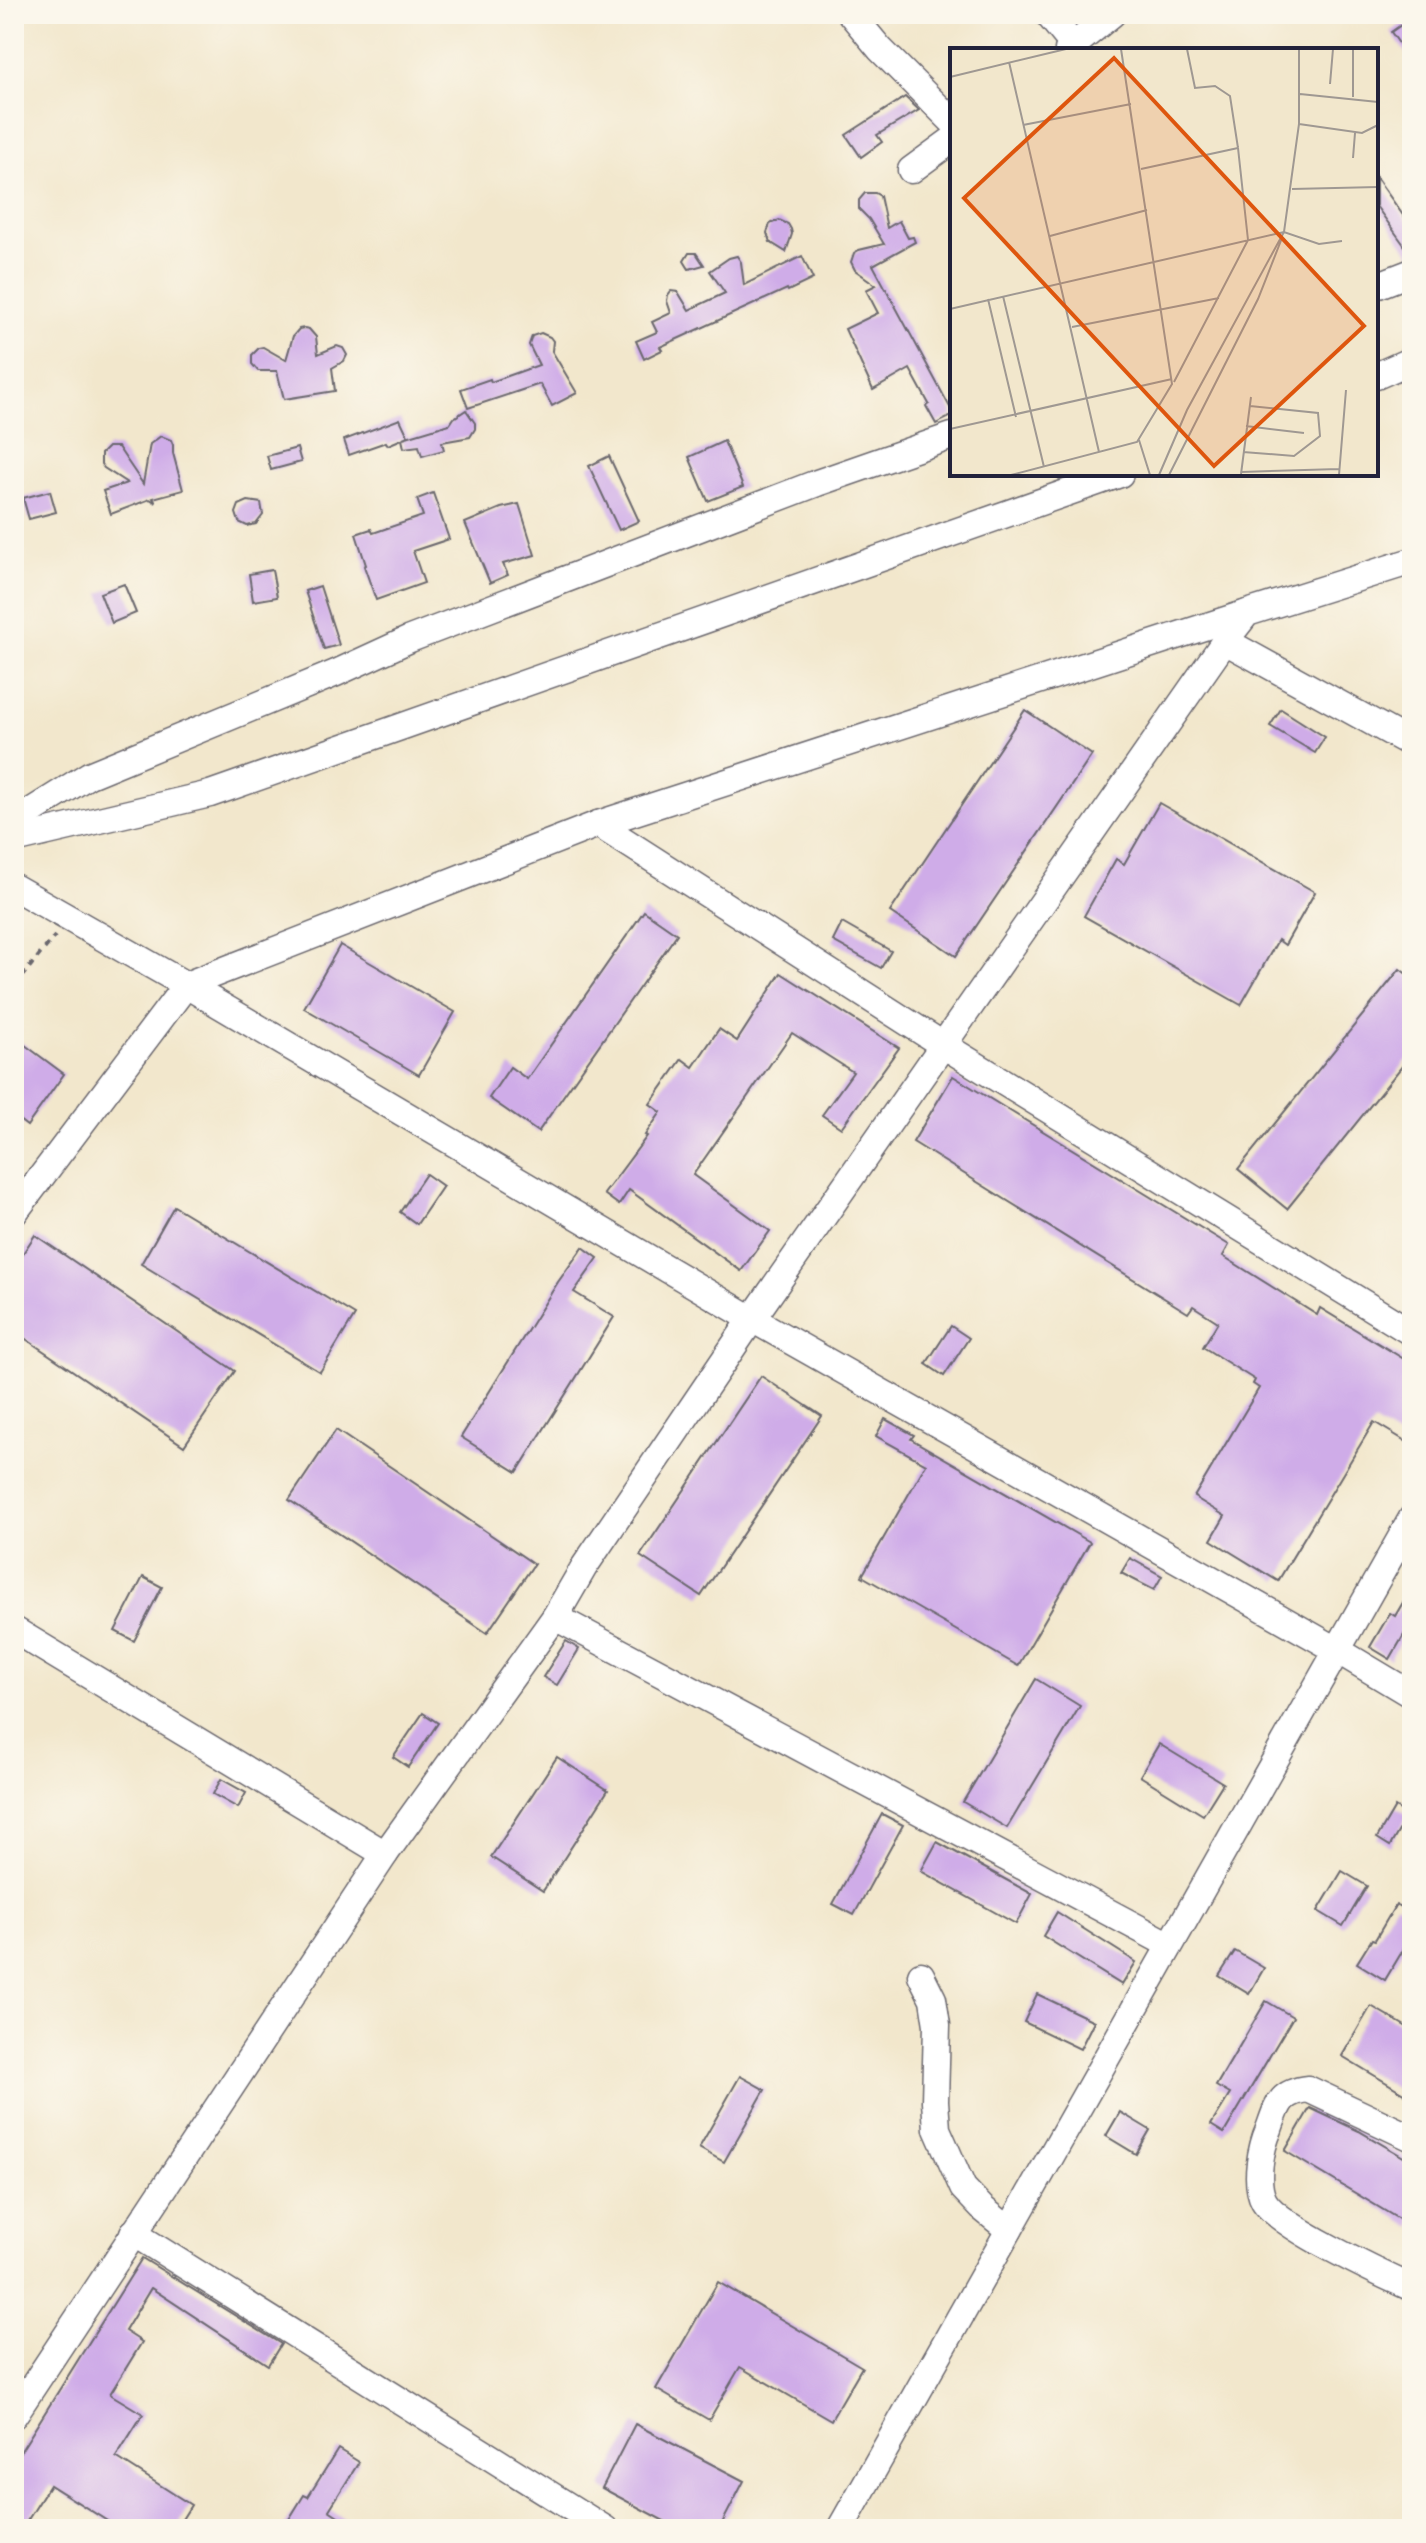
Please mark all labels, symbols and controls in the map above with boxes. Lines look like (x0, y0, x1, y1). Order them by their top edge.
inset map (950, 48, 1378, 476)

